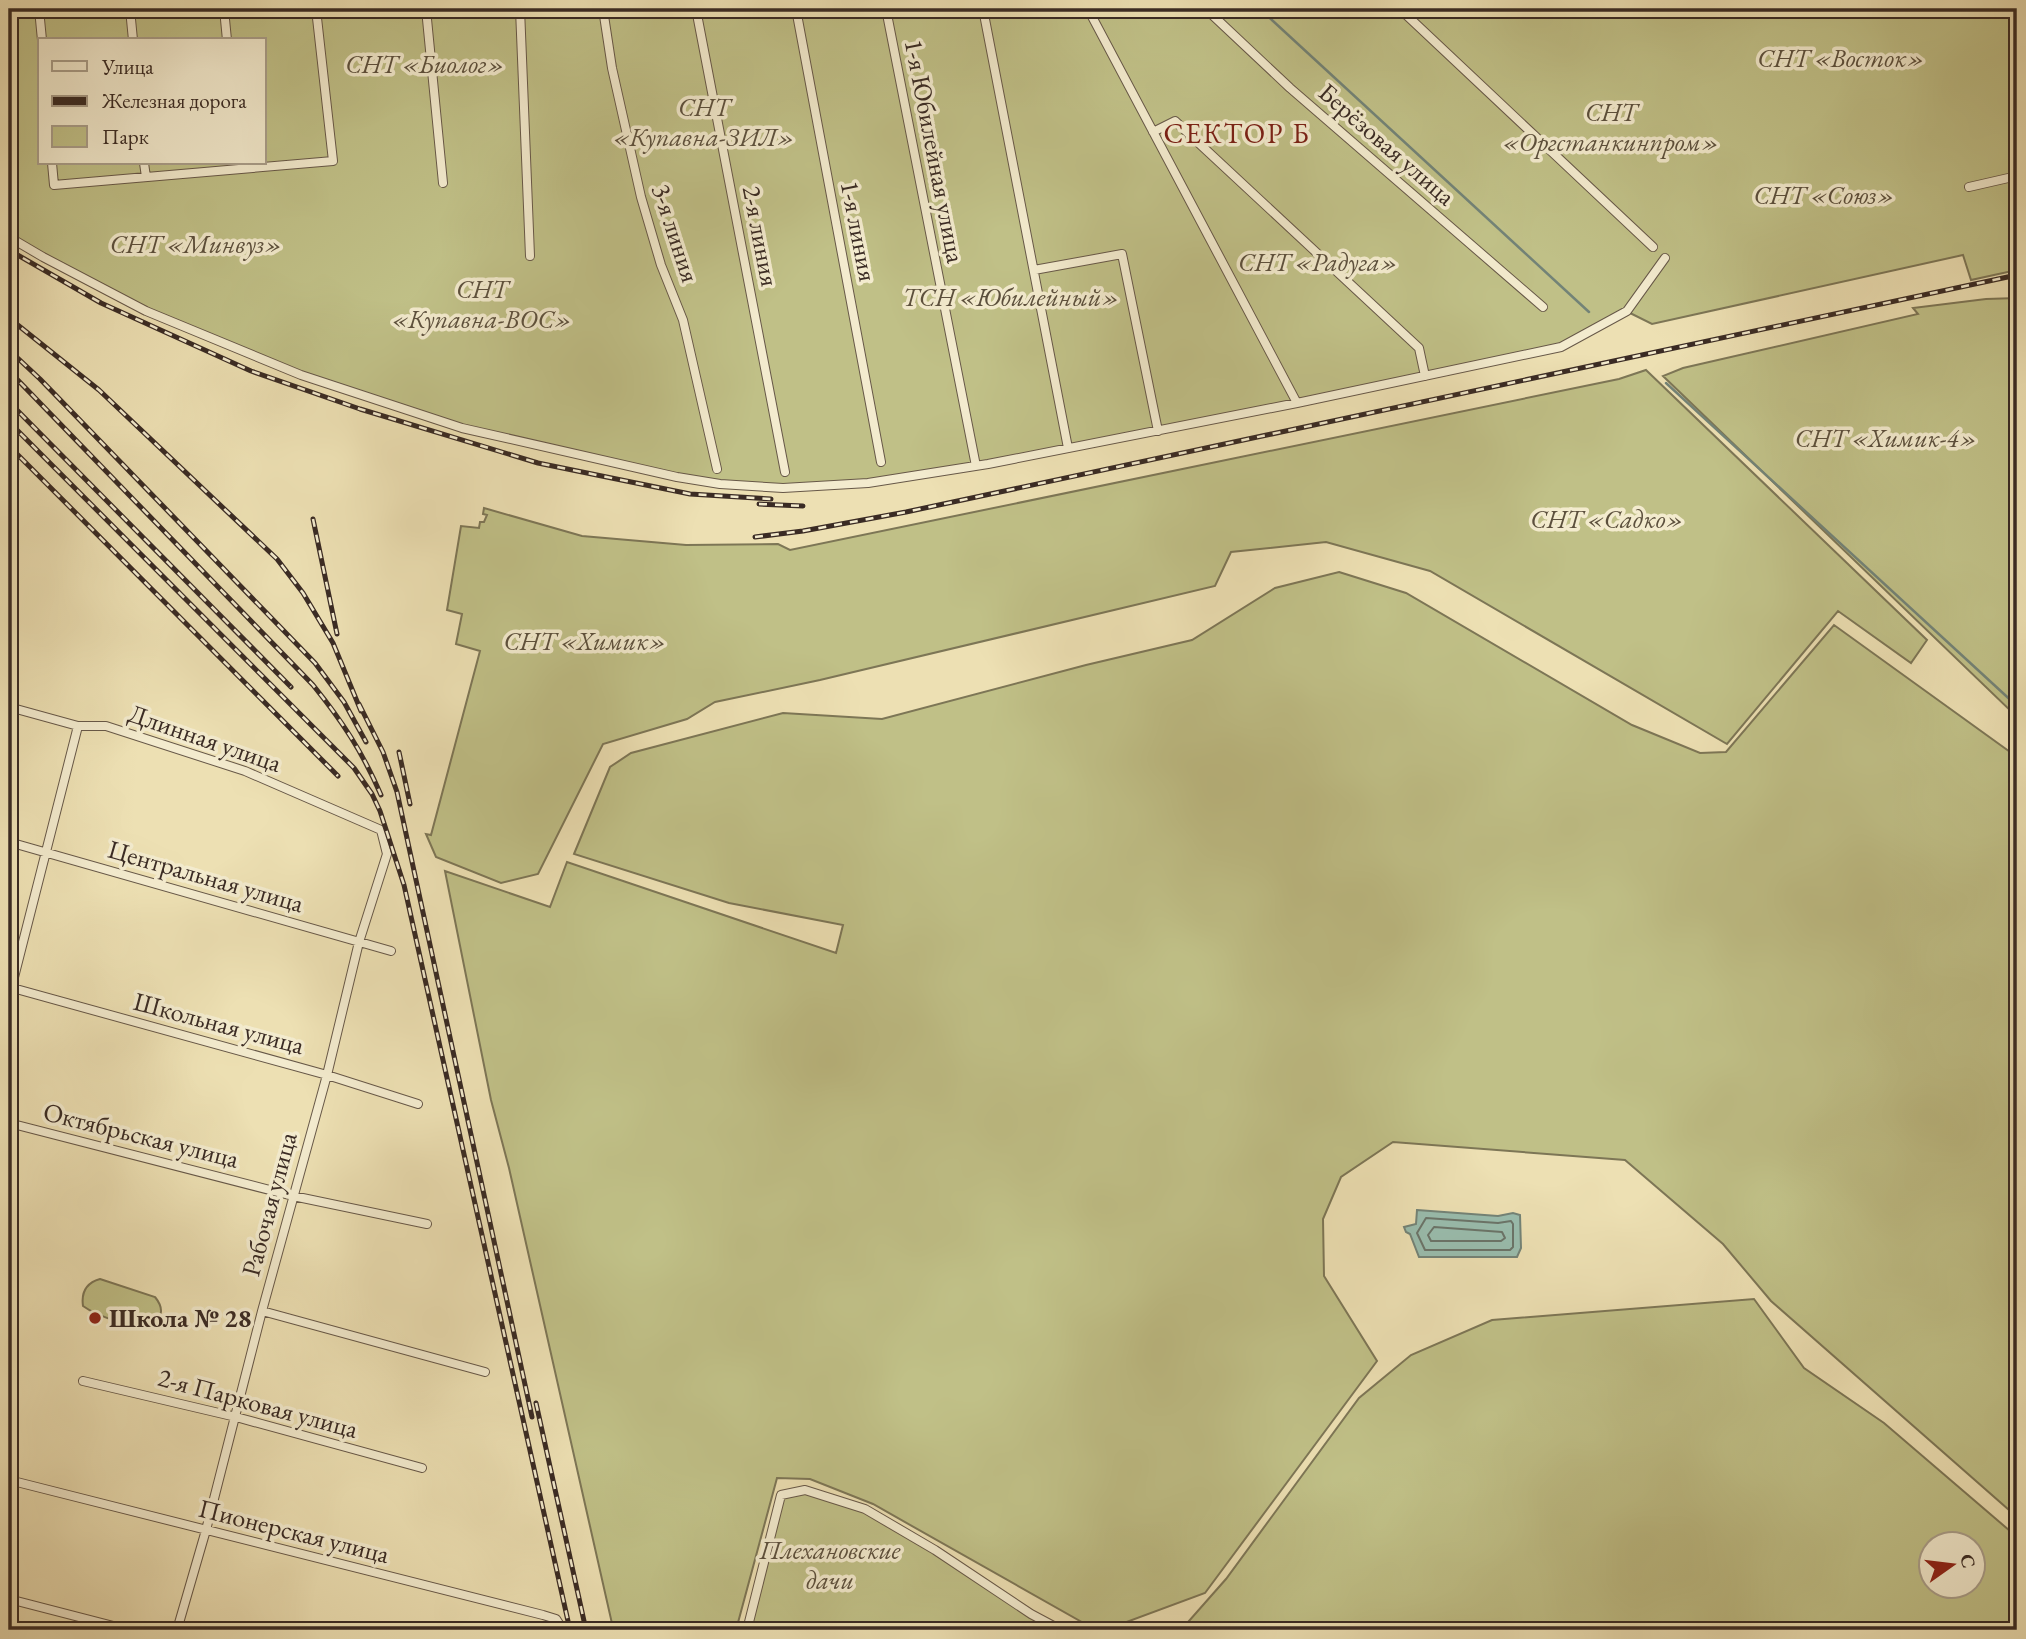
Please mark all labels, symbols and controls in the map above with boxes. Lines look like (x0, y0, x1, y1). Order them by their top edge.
street label: 1-я Юбилейная улица (897, 36, 973, 266)
legend (38, 38, 266, 164)
park label: СНТ «Восток» (1757, 41, 1925, 75)
park label: СНТ «Биолог» (345, 47, 505, 81)
text: Улица (101, 53, 154, 80)
street label: Берёзовая улица (1311, 75, 1463, 213)
text: Железная дорога (101, 87, 247, 114)
park label: СНТ «Купавна-ЗИЛ» (613, 90, 795, 154)
park label: СНТ «Оргстанкинпром» (1503, 95, 1719, 159)
district label: СЕКТОР Б (1163, 115, 1311, 151)
text: Парк (102, 123, 149, 150)
street label: 1-я линия (833, 178, 885, 284)
park label: СНТ «Союз» (1753, 178, 1895, 212)
street label: 3-я линия (644, 179, 708, 287)
street label: 2-я линия (735, 183, 787, 289)
park label: СНТ «Минвуз» (110, 227, 282, 261)
park label: СНТ «Радуга» (1238, 245, 1398, 279)
park label: СНТ «Купавна-ВОС» (392, 272, 572, 336)
park label: ТСН «Юбилейный» (903, 280, 1119, 314)
park label: СНТ «Химик-4» (1795, 421, 1977, 455)
park label: СНТ «Садко» (1530, 502, 1684, 536)
park label: СНТ «Химик» (503, 624, 667, 658)
street label: Длинная улица (124, 696, 287, 780)
street label: Центральная улица (104, 832, 308, 920)
street label: Школьная улица (130, 984, 309, 1062)
street label: Октябрьская улица (40, 1094, 243, 1176)
street label: Рабочая улица (233, 1128, 305, 1280)
place label: Школа № 28 (109, 1301, 252, 1335)
marker: Школа № 28 (87, 1310, 103, 1326)
street label: 2-я Парковая улица (154, 1360, 362, 1446)
street label: Пионерская улица (195, 1491, 394, 1571)
north arrow (1918, 1530, 1988, 1600)
park label: Плехановские дачи (759, 1533, 902, 1597)
text: С (1954, 1551, 1982, 1571)

